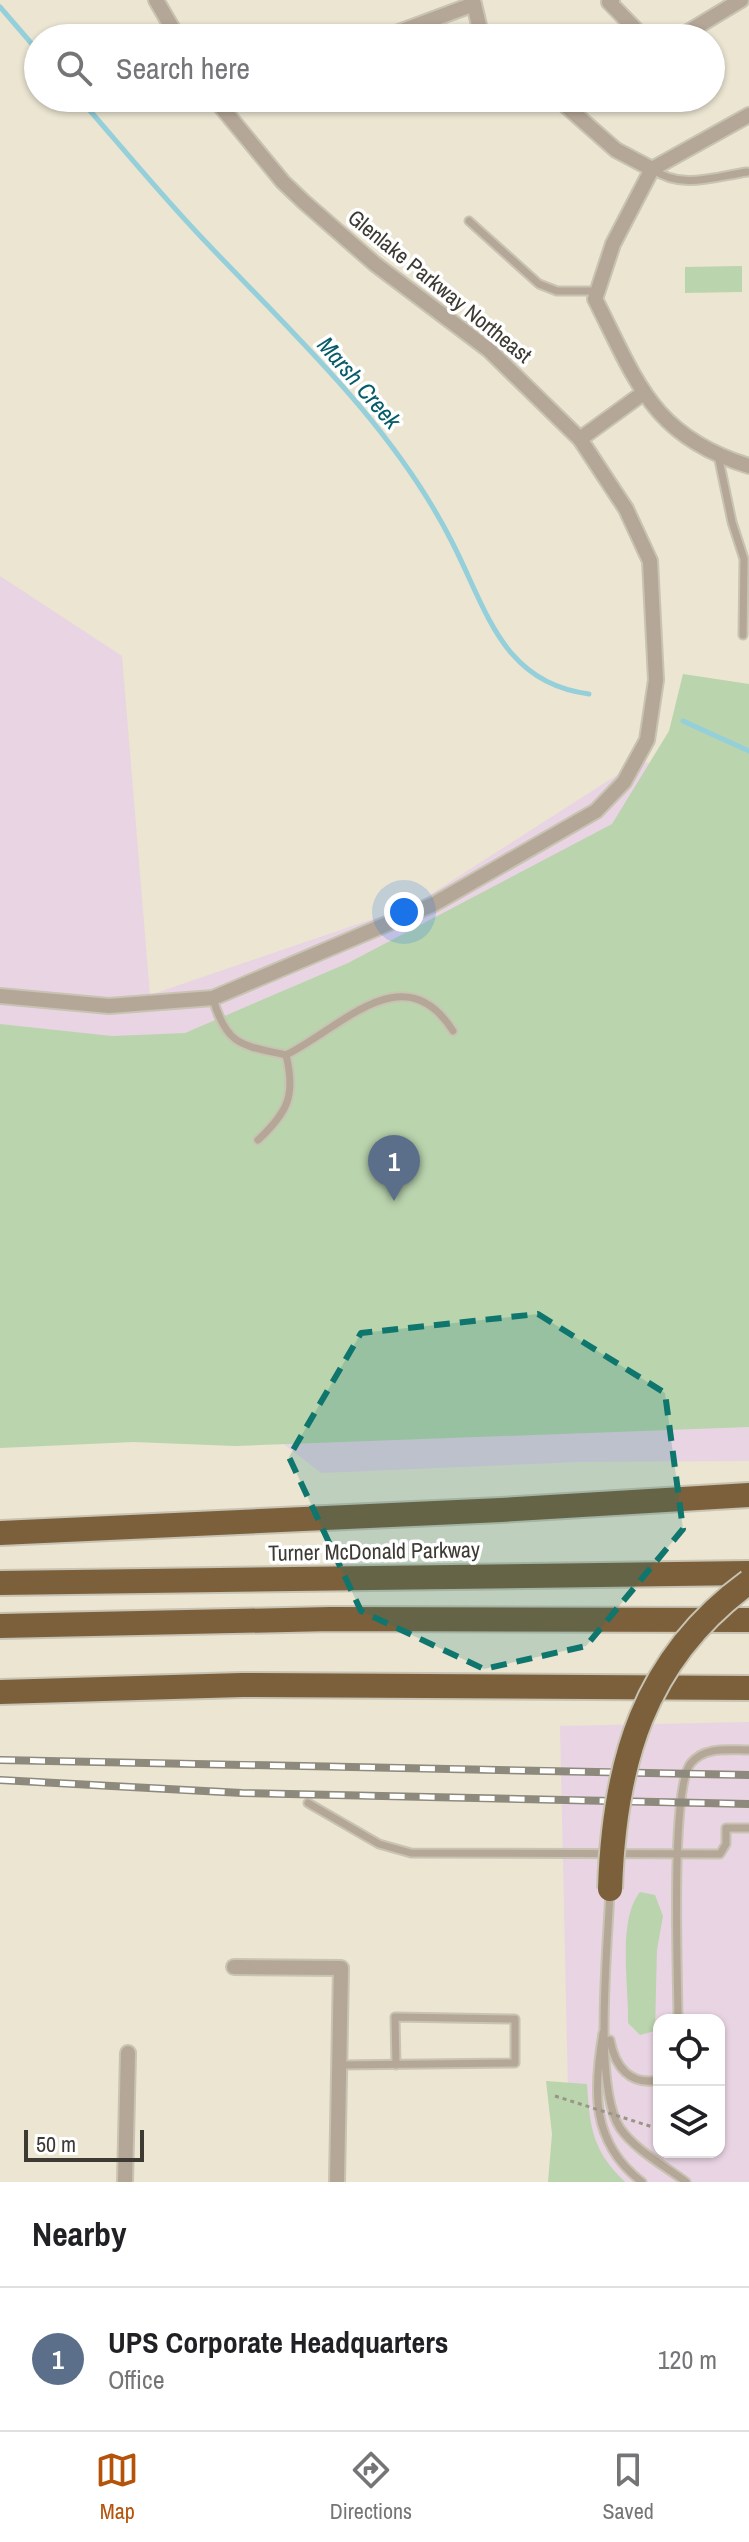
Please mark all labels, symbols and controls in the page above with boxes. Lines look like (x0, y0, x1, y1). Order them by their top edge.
search box (24, 24, 725, 112)
icon: search (52, 46, 96, 90)
text: Search here (116, 48, 250, 88)
street label: Glenlake Parkway Northeast (342, 202, 538, 370)
water label: Marsh Creek (311, 329, 410, 436)
your location (384, 892, 424, 932)
pin: 1 (368, 1135, 420, 1201)
street label: Turner McDonald Parkway (268, 1534, 480, 1568)
map controls (653, 2014, 725, 2158)
button: locate (653, 2014, 725, 2086)
button: layers (653, 2086, 725, 2158)
scale bar (24, 2126, 144, 2162)
text: 50 m (36, 2129, 76, 2159)
text: Nearby (32, 2211, 127, 2257)
text: UPS Corporate Headquarters (108, 2322, 448, 2362)
text: 1 (52, 2342, 64, 2377)
text: 120 m (658, 2342, 717, 2377)
text: Office (108, 2362, 165, 2397)
tab: Map (95, 2448, 139, 2526)
tab: Directions (330, 2448, 412, 2526)
tab: Saved (603, 2448, 654, 2526)

